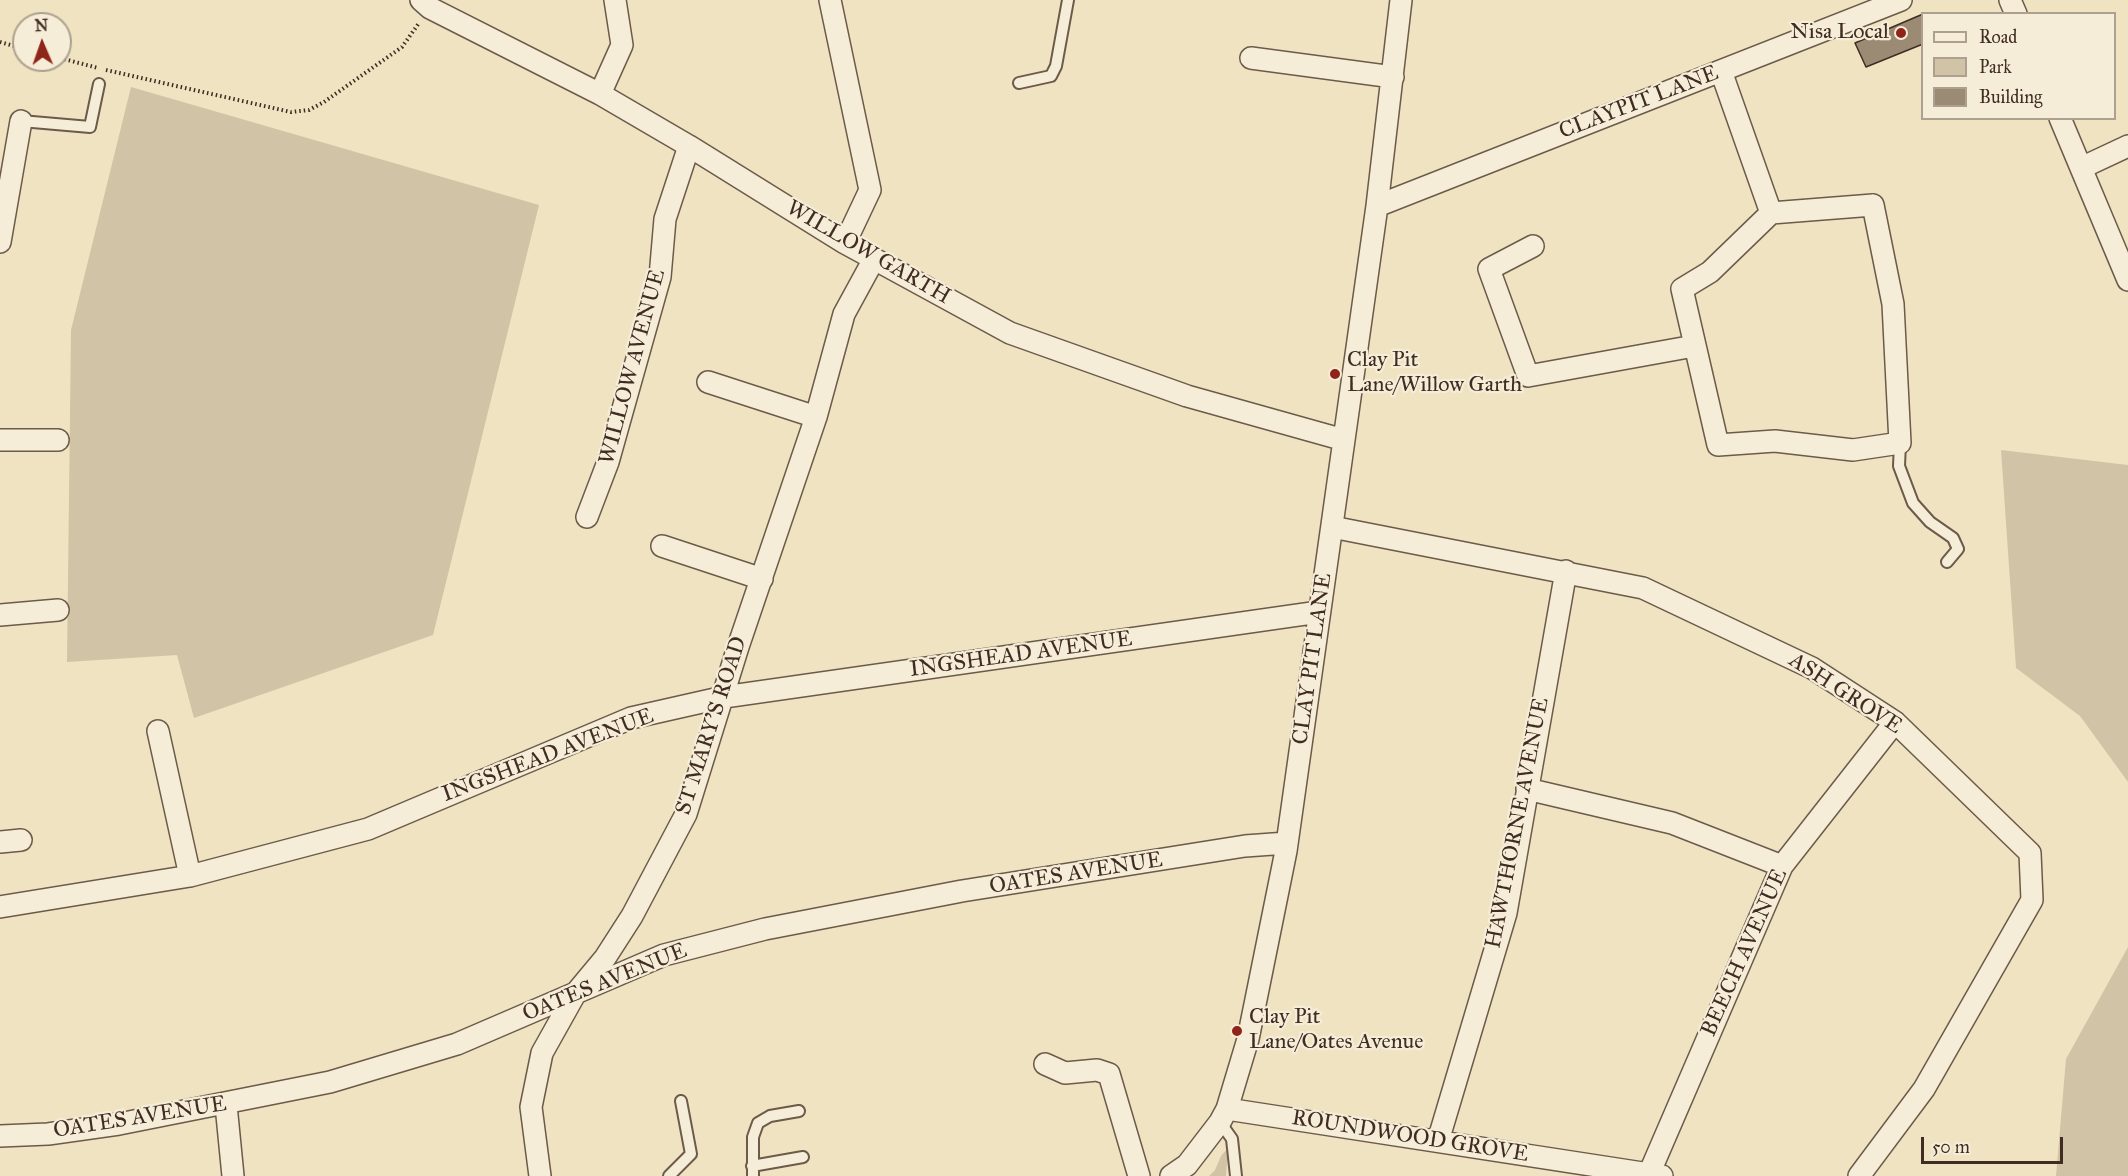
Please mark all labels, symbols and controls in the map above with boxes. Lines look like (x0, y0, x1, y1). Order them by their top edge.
north arrow (12, 12, 72, 72)
legend (1921, 12, 2116, 120)
text: N (34, 16, 49, 35)
place label: Nisa Local (1790, 20, 1889, 46)
marker: Nisa Local (1894, 26, 1908, 40)
text: Road (1979, 26, 2017, 48)
text: Park (1979, 56, 2012, 78)
street label: CLAYPIT LANE (1556, 61, 1722, 145)
text: Building (1979, 86, 2042, 108)
street label: WILLOW GARTH (781, 195, 955, 311)
street label: WILLOW AVENUE (594, 267, 672, 467)
place label: Clay Pit Lane/Willow Garth (1347, 348, 1522, 400)
marker: Clay Pit Lane/Willow Garth (1328, 367, 1342, 381)
street label: CLAY PIT LANE (1288, 572, 1338, 746)
street label: INGSHEAD AVENUE (908, 626, 1134, 684)
street label: ST MARY'S ROAD (671, 634, 753, 818)
street label: ASH GROVE (1783, 648, 1907, 740)
street label: HAWTHORNE AVENUE (1481, 695, 1555, 951)
street label: INGSHEAD AVENUE (439, 703, 657, 809)
street label: OATES AVENUE (988, 847, 1164, 901)
street label: BEECH AVENUE (1696, 865, 1794, 1041)
street label: OATES AVENUE (519, 938, 691, 1028)
place label: Clay Pit Lane/Oates Avenue (1249, 1005, 1423, 1056)
marker: Clay Pit Lane/Oates Avenue (1230, 1024, 1244, 1038)
street label: OATES AVENUE (52, 1091, 228, 1145)
street label: ROUNDWOOD GROVE (1290, 1105, 1530, 1169)
scale bar (1924, 1125, 2066, 1163)
text: 50 m (1932, 1136, 1970, 1158)

